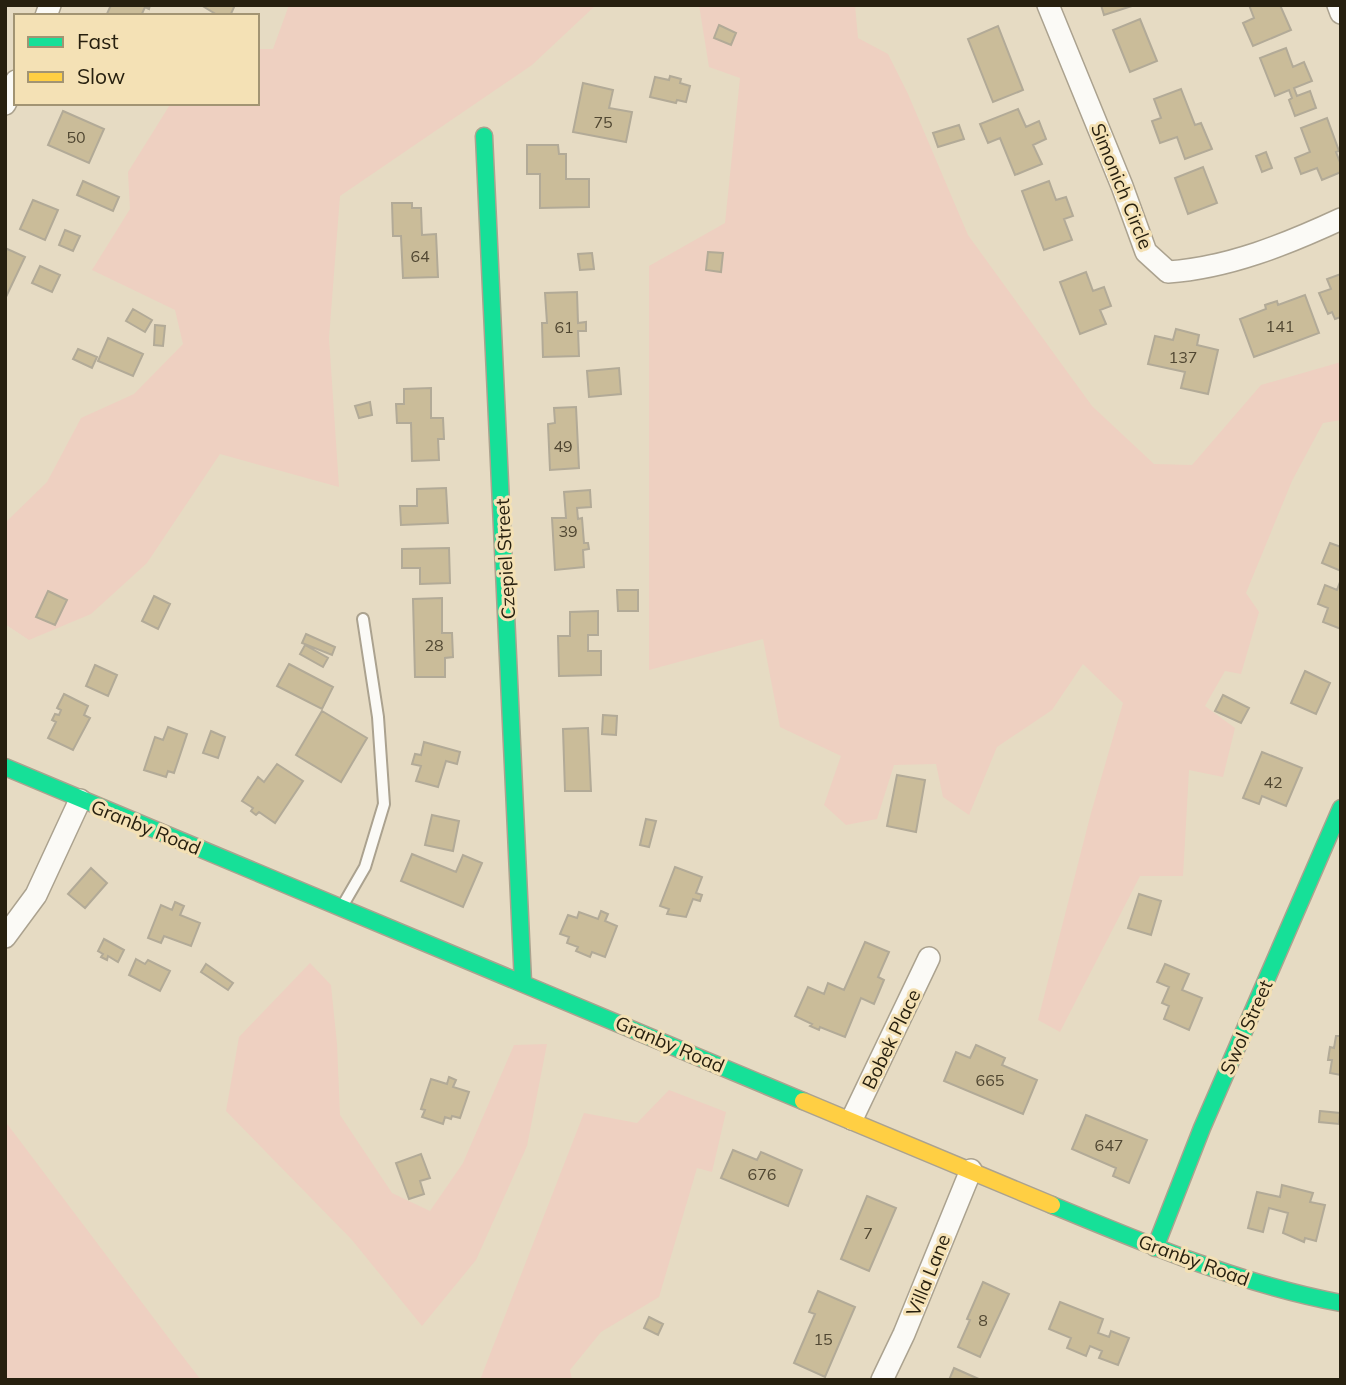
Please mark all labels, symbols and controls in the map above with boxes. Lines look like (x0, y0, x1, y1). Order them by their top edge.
legend (14, 14, 259, 105)
text: Fast (77, 28, 119, 54)
text: Slow (77, 63, 125, 89)
house number: 75 (593, 112, 613, 132)
street label: Simonich Circle (1086, 120, 1158, 252)
house number: 50 (66, 127, 86, 147)
house number: 64 (410, 246, 430, 266)
house number: 141 (1266, 316, 1294, 336)
house number: 61 (554, 317, 574, 337)
house number: 137 (1169, 347, 1197, 367)
house number: 49 (553, 436, 573, 456)
street label: Czepiel Street (490, 498, 520, 620)
house number: 39 (558, 521, 578, 541)
house number: 28 (424, 635, 444, 655)
house number: 42 (1263, 772, 1283, 792)
street label: Granby Road (88, 794, 204, 860)
street label: Swol Street (1215, 976, 1278, 1078)
street label: Bobek Place (857, 985, 925, 1093)
street label: Granby Road (612, 1010, 728, 1078)
house number: 665 (976, 1070, 1004, 1090)
house number: 647 (1095, 1135, 1123, 1155)
house number: 676 (748, 1164, 776, 1184)
house number: 7 (863, 1223, 873, 1243)
street label: Granby Road (1135, 1229, 1253, 1291)
street label: Villa Lane (901, 1230, 955, 1320)
house number: 8 (978, 1310, 988, 1330)
house number: 15 (813, 1329, 833, 1349)

